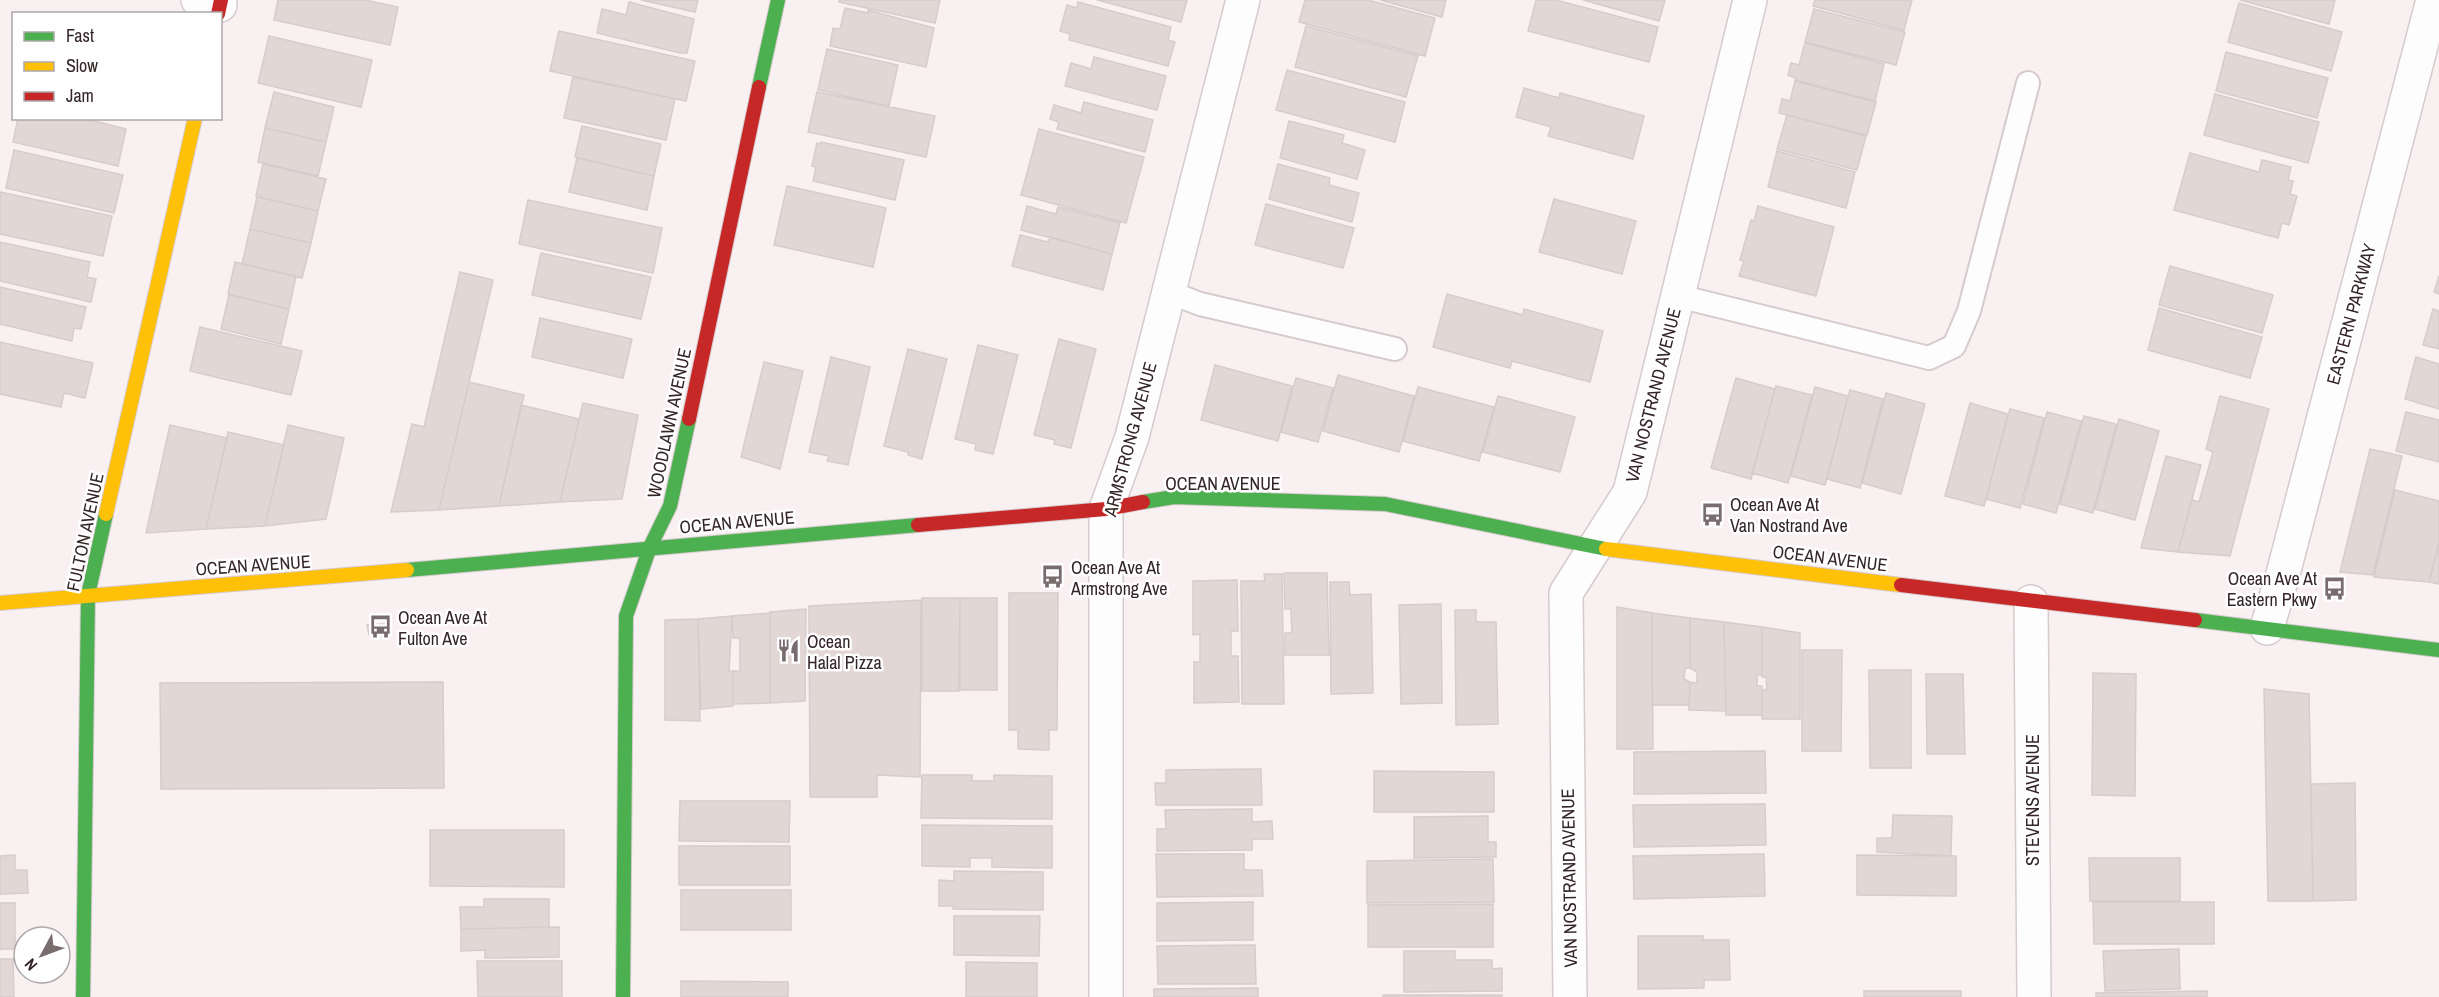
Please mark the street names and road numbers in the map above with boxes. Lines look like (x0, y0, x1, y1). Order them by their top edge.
street label: EASTERN PARKWAY (2320, 241, 2382, 387)
street label: VAN NOSTRAND AVENUE (1619, 305, 1687, 485)
street label: WOODLAWN AVENUE (641, 346, 697, 500)
street label: ARMSTRONG AVENUE (1097, 359, 1163, 520)
street label: FULTON AVENUE (60, 470, 110, 594)
street label: OCEAN AVENUE (1165, 471, 1281, 496)
street label: OCEAN AVENUE (678, 505, 796, 539)
street label: OCEAN AVENUE (1771, 539, 1889, 577)
street label: OCEAN AVENUE (195, 549, 311, 581)
street label: STEVENS AVENUE (2020, 734, 2045, 866)
street label: VAN NOSTRAND AVENUE (1555, 788, 1583, 968)

